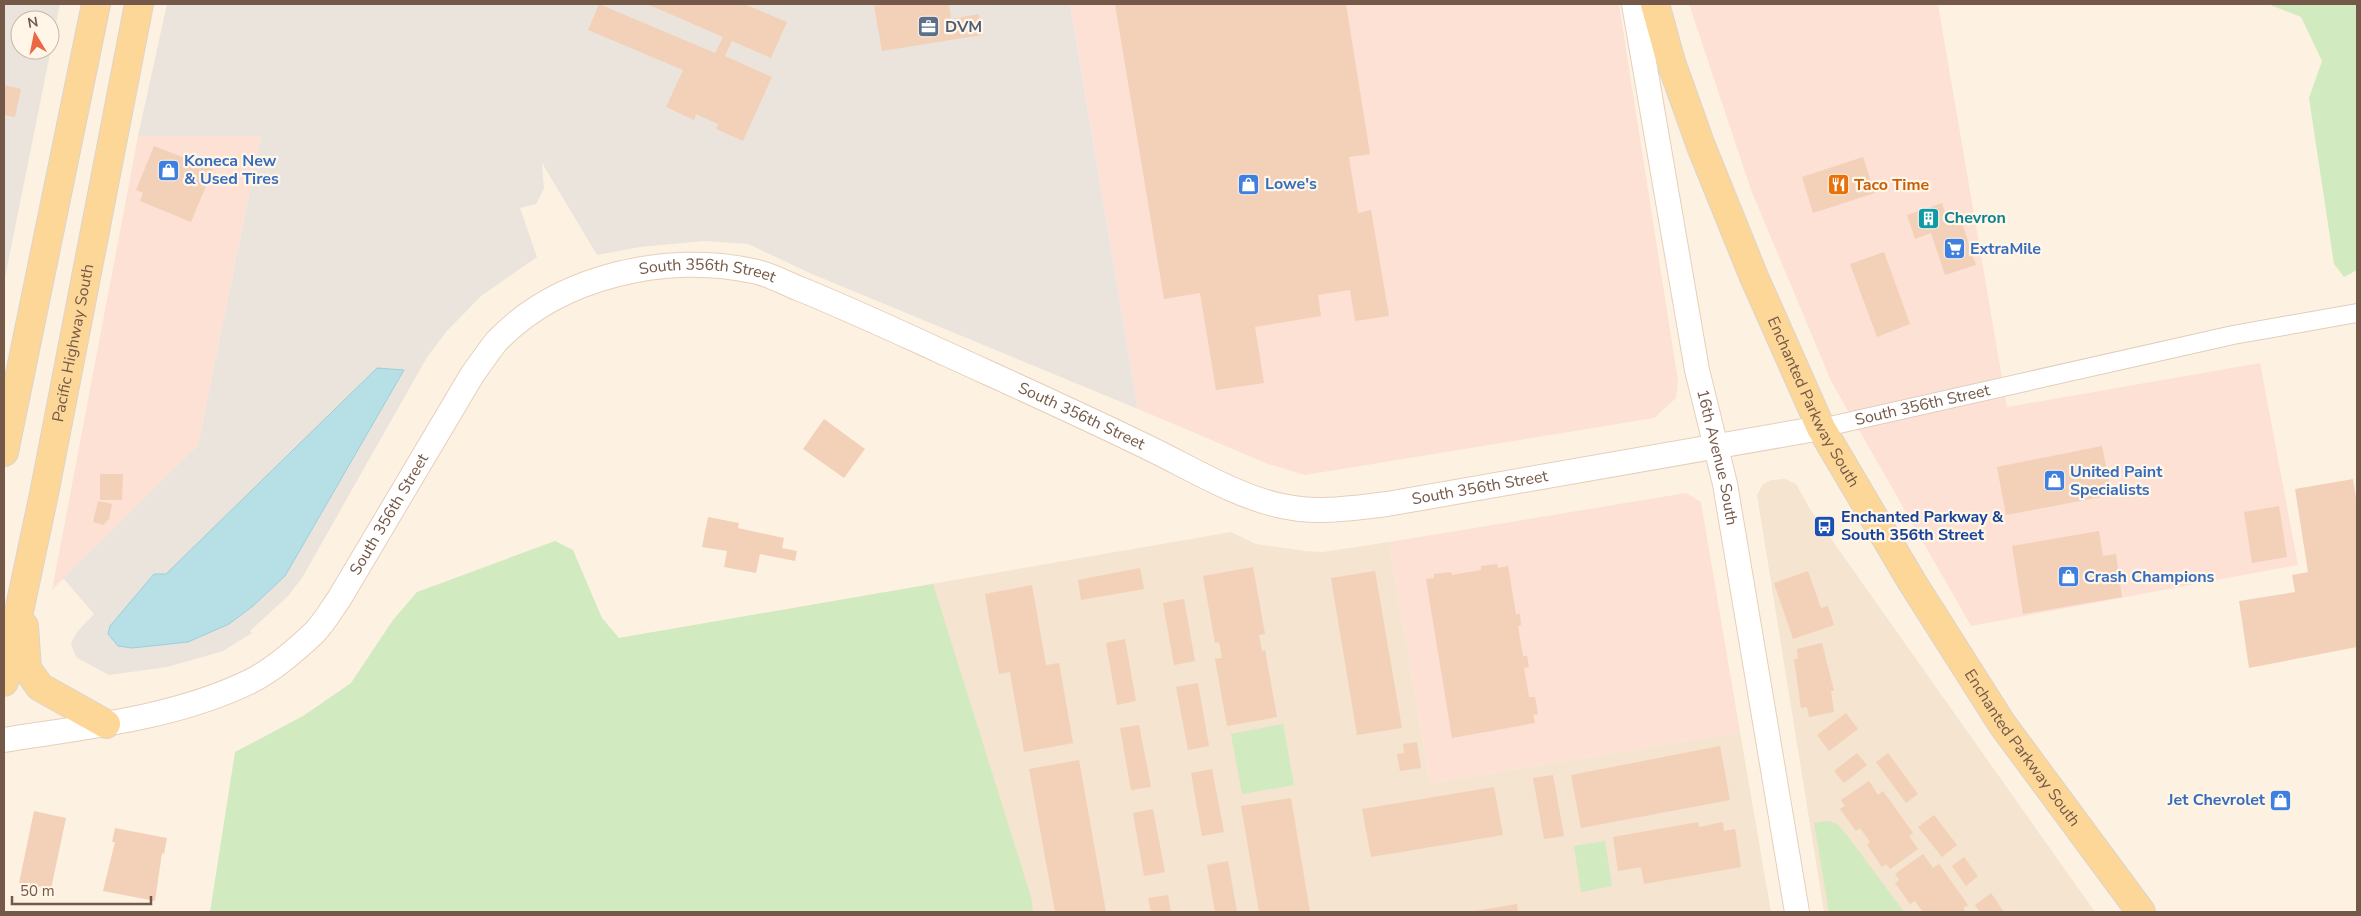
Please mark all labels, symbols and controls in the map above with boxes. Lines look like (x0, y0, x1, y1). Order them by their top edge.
north arrow (10, 10, 60, 60)
text: N (26, 12, 40, 33)
office icon: DVM (917, 15, 941, 39)
place label: DVM (945, 16, 982, 38)
place label: Koneca New & Used Tires (184, 150, 279, 190)
shop icon: Koneca New & Used Tires (156, 158, 180, 182)
shop icon: Lowe's (1237, 172, 1261, 196)
place label: Lowe's (1265, 173, 1317, 195)
restaurant icon: Taco Time (1826, 173, 1850, 197)
place label: Taco Time (1854, 174, 1929, 196)
building icon: Chevron (1916, 206, 1940, 230)
place label: Chevron (1944, 207, 2006, 229)
supermarket icon: ExtraMile (1942, 237, 1966, 261)
place label: ExtraMile (1970, 238, 2041, 260)
street label: South 356th Street (637, 254, 780, 288)
street label: Pacific Highway South (47, 262, 99, 424)
street label: Enchanted Parkway South (1762, 313, 1865, 491)
street label: South 356th Street (1014, 377, 1149, 456)
street label: South 356th Street (1853, 379, 1993, 431)
street label: 16th Avenue South (1691, 387, 1743, 527)
street label: South 356th Street (345, 449, 434, 579)
place label: United Paint Specialists (2070, 461, 2163, 501)
street label: South 356th Street (1410, 465, 1550, 510)
shop icon: United Paint Specialists (2042, 469, 2066, 493)
place label: Enchanted Parkway & South 356th Street (1841, 506, 2004, 546)
bus stop icon: Enchanted Parkway & South 356th Street (1813, 514, 1837, 538)
shop icon: Crash Champions (2056, 565, 2080, 589)
place label: Crash Champions (2084, 566, 2215, 588)
street label: Enchanted Parkway South (1959, 665, 2085, 831)
shop icon: Jet Chevrolet (2269, 788, 2293, 812)
place label: Jet Chevrolet (2167, 789, 2266, 811)
scale bar (12, 874, 151, 906)
text: 50 m (20, 881, 55, 901)

